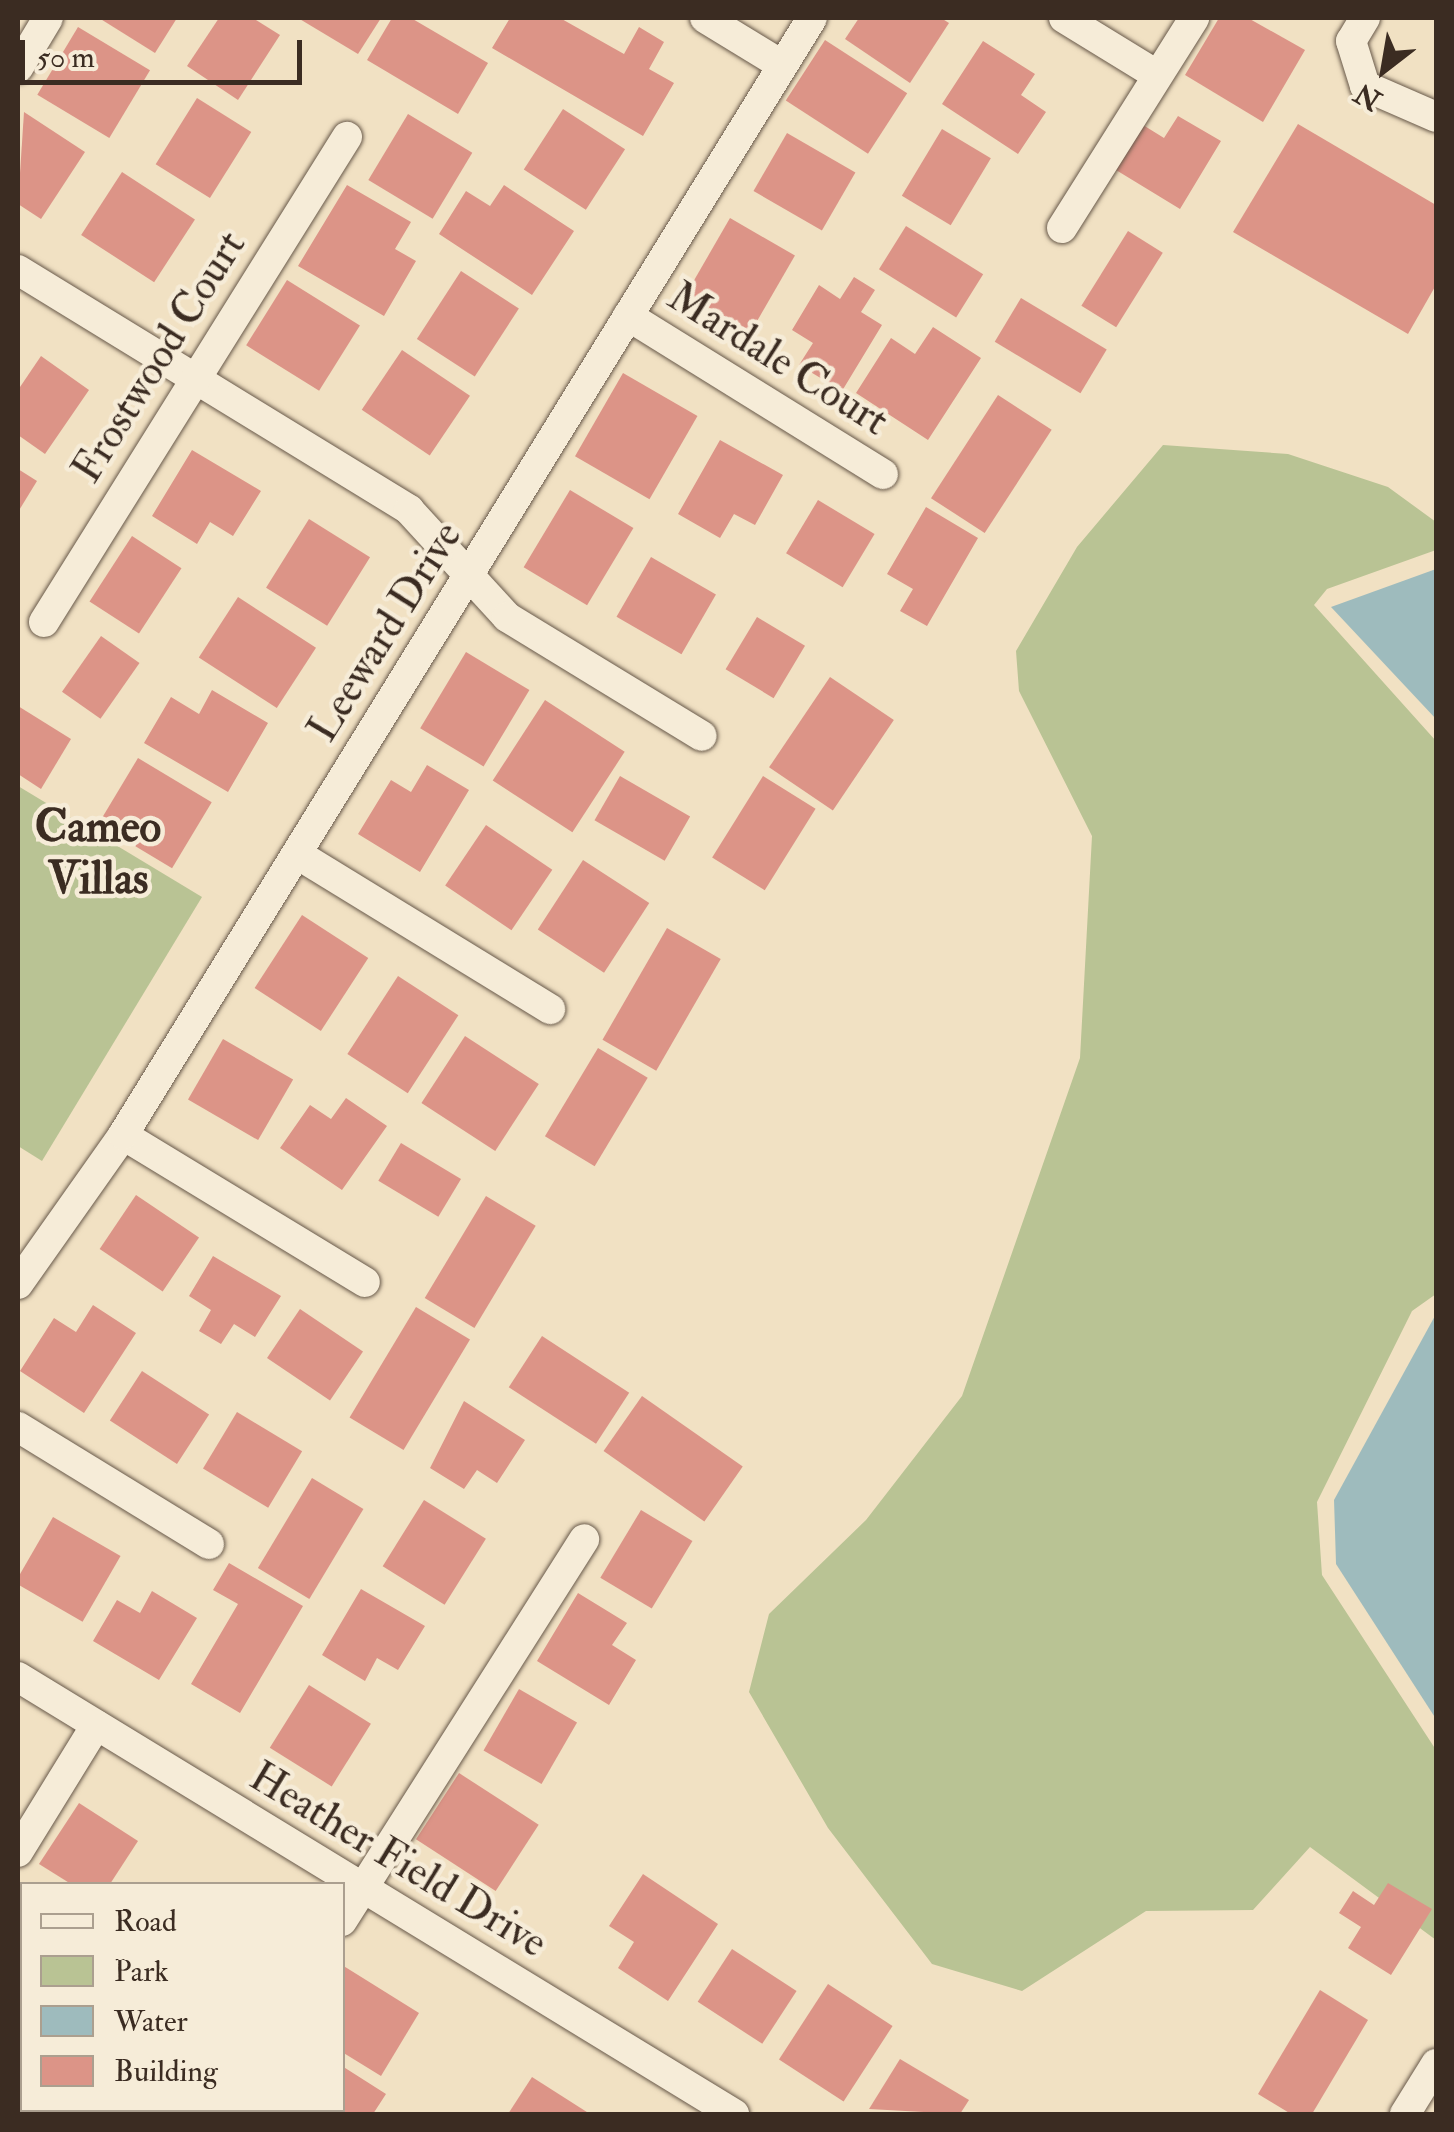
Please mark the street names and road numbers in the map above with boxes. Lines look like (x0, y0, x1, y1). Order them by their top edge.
street label: Frostwood Court (62, 222, 256, 492)
street label: Mardale Court (659, 271, 897, 447)
street label: Leeward Drive (297, 513, 473, 751)
street label: Heather Field Drive (240, 1752, 556, 1968)

